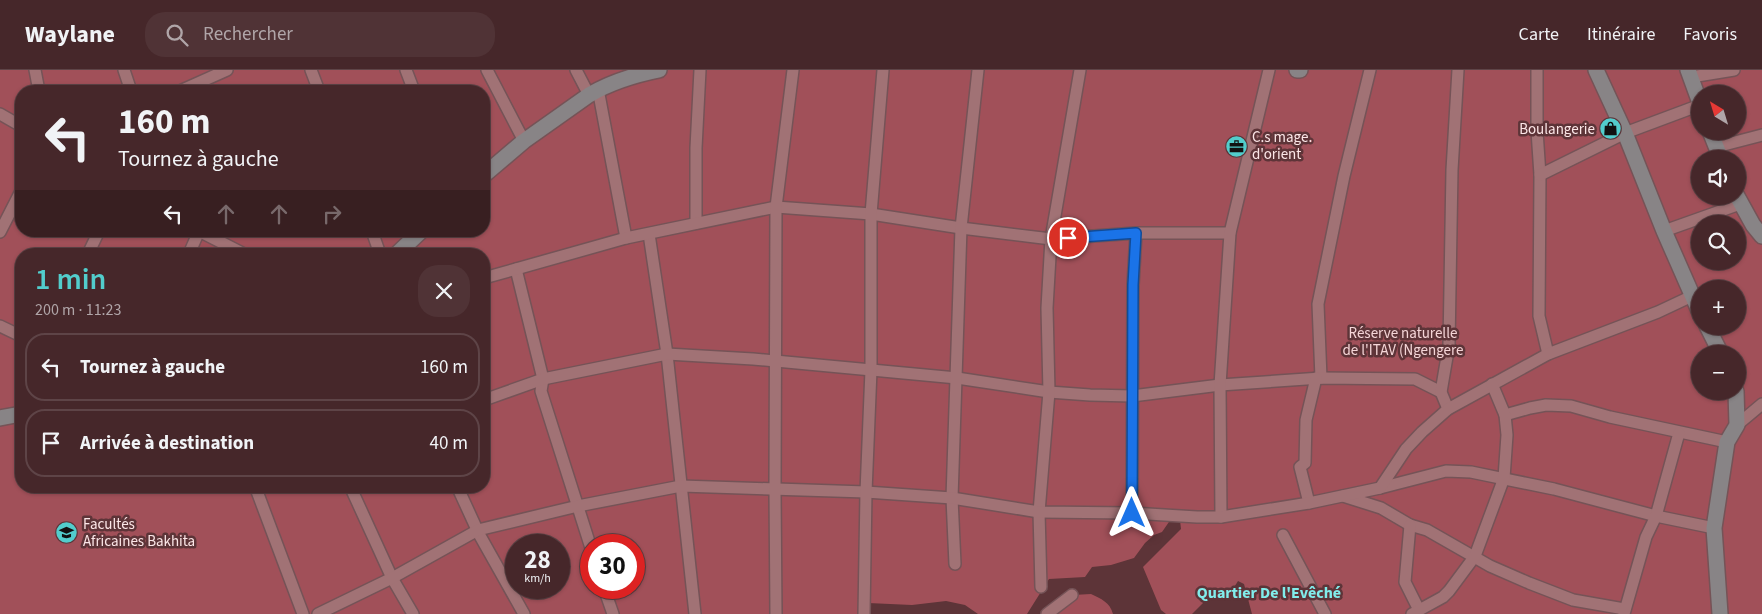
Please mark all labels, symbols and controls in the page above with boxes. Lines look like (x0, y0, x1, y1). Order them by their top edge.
search box (145, 12, 495, 57)
text: Waylane (25, 17, 115, 52)
icon: search (163, 21, 191, 49)
text: Rechercher (203, 21, 293, 48)
text: Carte (1519, 22, 1559, 47)
text: Itinéraire (1587, 22, 1655, 47)
text: Favoris (1683, 22, 1737, 47)
north arrow (1691, 85, 1746, 140)
map controls (1691, 85, 1746, 400)
text: 160 m (118, 97, 210, 147)
icon: left (35, 105, 100, 170)
shop icon: Boulangerie (1599, 117, 1623, 141)
place label: Boulangerie (1519, 119, 1595, 140)
place label: C.s mage. d'orient (1252, 127, 1312, 165)
office icon: C.s mage. d'orient (1224, 134, 1248, 158)
text: Tournez à gauche (118, 143, 279, 175)
button: sound (1691, 150, 1746, 205)
icon: left (159, 200, 187, 228)
icon: ahead (212, 200, 240, 228)
icon: ahead (265, 200, 293, 228)
icon: right (318, 200, 346, 228)
button: search (1691, 215, 1746, 270)
pin (1047, 217, 1089, 259)
icon: arrive (1054, 224, 1082, 252)
text: 1 min (35, 258, 106, 301)
button: close (418, 265, 470, 317)
button: + (1691, 280, 1746, 335)
text: 200 m · 11:23 (35, 299, 122, 321)
park label: Réserve naturelle de l'ITAV (Ngengere (1343, 323, 1463, 361)
button: − (1691, 345, 1746, 400)
icon: left (37, 353, 65, 381)
text: Tournez à gauche (80, 354, 225, 381)
text: 160 m (420, 354, 468, 381)
icon: arrive (37, 429, 65, 457)
text: Arrivée à destination (80, 430, 254, 457)
text: 40 m (430, 430, 468, 457)
position arrow (1105, 486, 1157, 538)
place label: Facultés Africaines Bakhita (83, 514, 195, 552)
school or university icon: Facultés Africaines Bakhita (55, 521, 79, 545)
speed limit sign: 30 (580, 534, 645, 599)
text: 28 (524, 542, 551, 578)
text: km/h (524, 570, 551, 587)
district label: Quartier De l'Evêché (1197, 582, 1341, 604)

